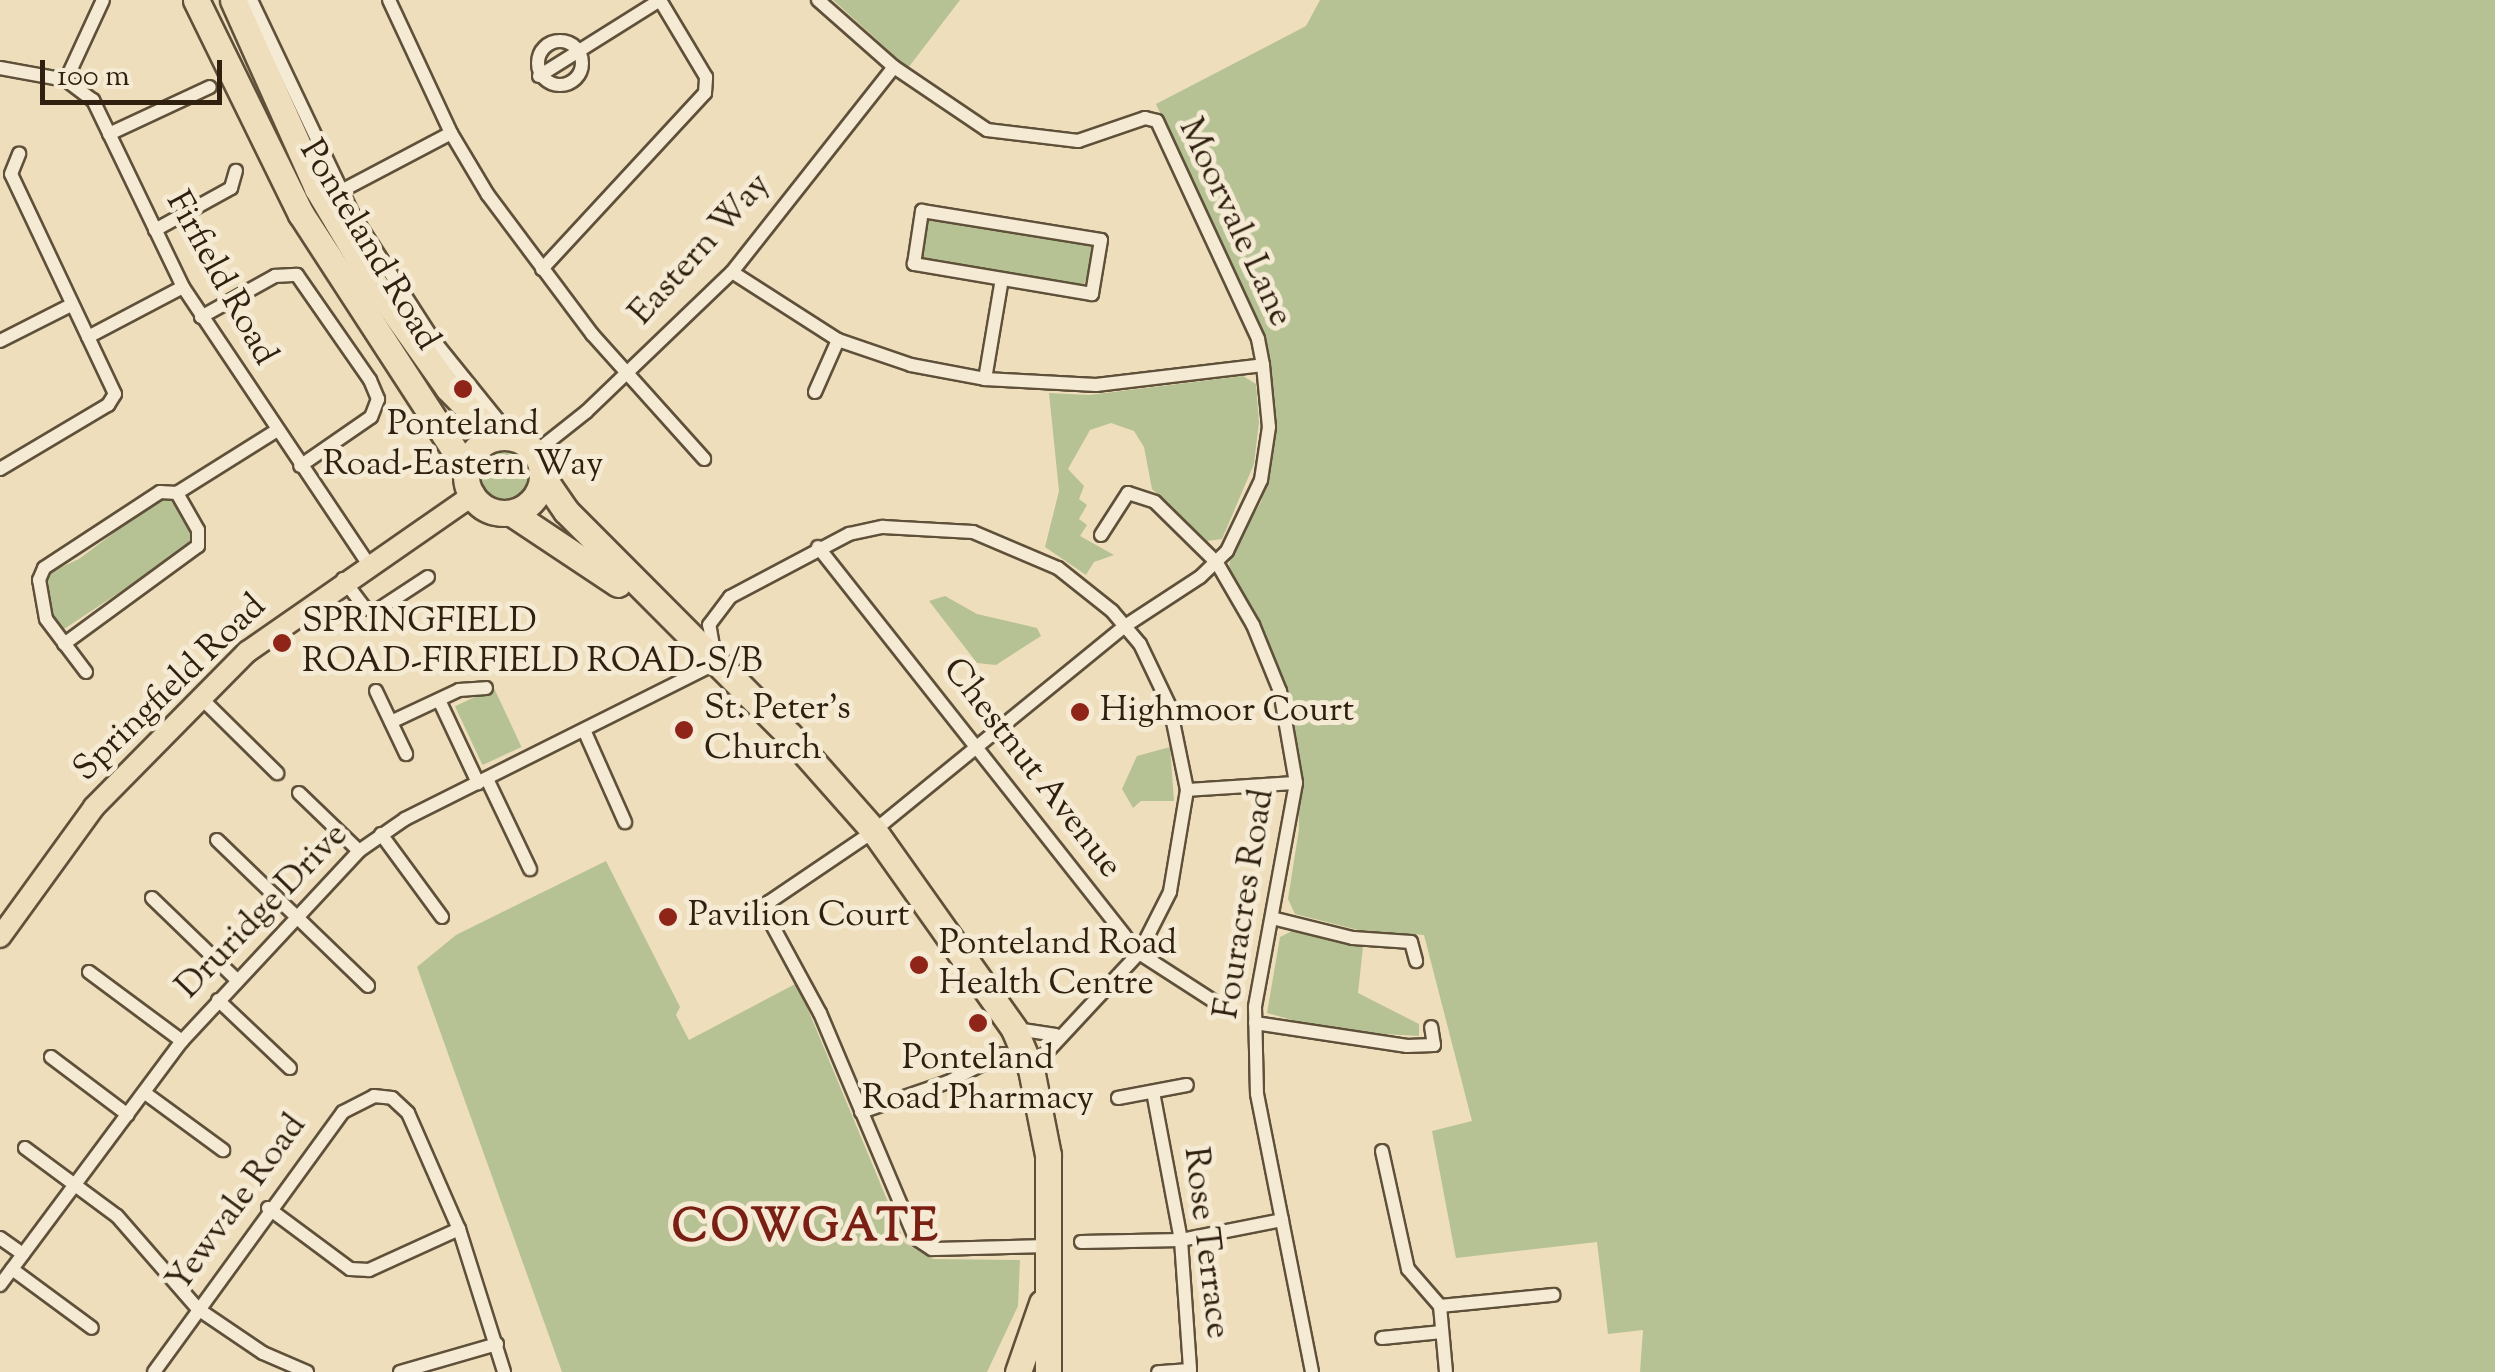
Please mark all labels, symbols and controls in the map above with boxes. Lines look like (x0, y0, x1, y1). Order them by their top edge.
scale bar (45, 40, 228, 102)
text: 100 m (57, 56, 130, 99)
street label: Moorvale Lane (1168, 112, 1300, 334)
street label: Ponteland Road (289, 133, 447, 359)
street label: Eastern Way (622, 165, 780, 335)
street label: Firfield Road (155, 185, 285, 373)
marker: Ponteland Road-Eastern Way (452, 378, 474, 400)
place label: Ponteland Road-Eastern Way (323, 405, 603, 487)
street label: Springfield Road (66, 587, 276, 791)
place label: SPRINGFIELD ROAD-FIRFIELD ROAD-S/B (302, 602, 763, 684)
marker: SPRINGFIELD ROAD-FIRFIELD ROAD-S/B (271, 632, 293, 654)
street label: Chestnut Avenue (932, 651, 1130, 887)
place label: St. Peter's Church (704, 689, 851, 771)
place label: Highmoor Court (1100, 691, 1354, 733)
marker: Highmoor Court (1069, 701, 1091, 723)
marker: St. Peter's Church (673, 719, 695, 741)
street label: Fouracres Road (1207, 786, 1285, 1022)
street label: Druridge Drive (169, 815, 357, 1009)
place label: Pavilion Court (688, 896, 910, 938)
marker: Pavilion Court (657, 906, 679, 928)
place label: Ponteland Road Health Centre (939, 924, 1177, 1006)
marker: Ponteland Road Health Centre (908, 954, 930, 976)
marker: Ponteland Road Pharmacy (967, 1012, 989, 1034)
place label: Ponteland Road Pharmacy (862, 1039, 1094, 1121)
street label: Yewvale Road (159, 1107, 317, 1301)
street label: Rose Terrace (1172, 1145, 1238, 1341)
district label: COWGATE (672, 1203, 940, 1257)

